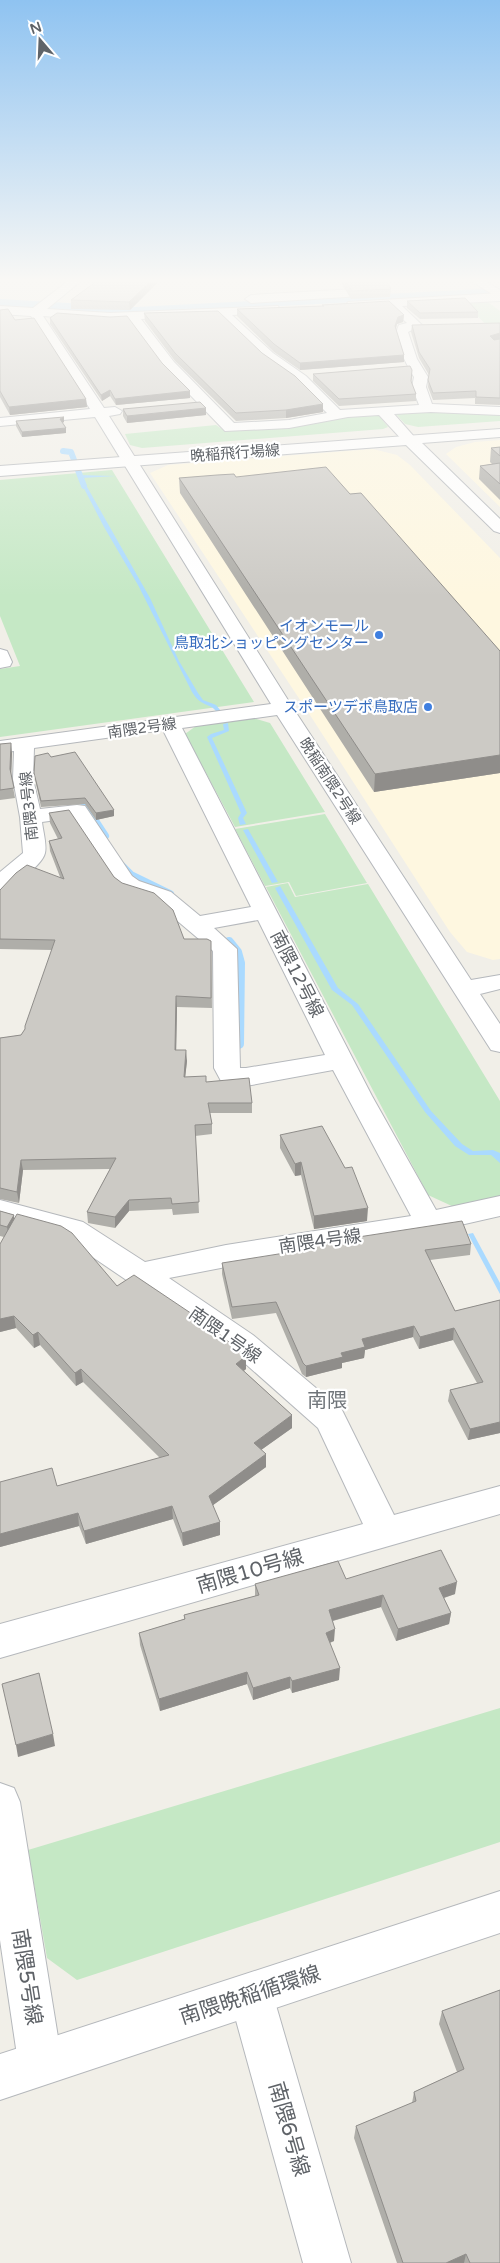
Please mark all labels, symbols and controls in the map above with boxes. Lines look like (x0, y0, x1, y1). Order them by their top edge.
north arrow (15, 15, 65, 65)
text: N (28, 18, 44, 38)
street label: 晩稲飛行場線 (189, 441, 281, 465)
place label: イオンモール 鳥取北ショッピングセンター (174, 617, 369, 652)
marker: イオンモール 鳥取北ショッピングセンター (373, 629, 385, 641)
place label: スポーツデポ鳥取店 (283, 698, 418, 716)
marker: スポーツデポ鳥取店 (422, 701, 434, 713)
street label: 南隈2号線 (106, 714, 178, 742)
street label: 晩稲南隈2号線 (295, 734, 365, 828)
street label: 南隈3号線 (16, 771, 42, 841)
street label: 南隈12号線 (266, 927, 328, 1021)
street label: 南隈4号線 (277, 1224, 363, 1258)
street label: 南隈1号線 (185, 1302, 265, 1368)
district label: 南隈 (307, 1389, 347, 1413)
street label: 南隈10号線 (194, 1544, 307, 1599)
street label: 南隈5号線 (7, 1927, 46, 2027)
street label: 南隈晩稲循環線 (176, 1961, 324, 2030)
street label: 南隈6号線 (263, 2079, 314, 2179)

